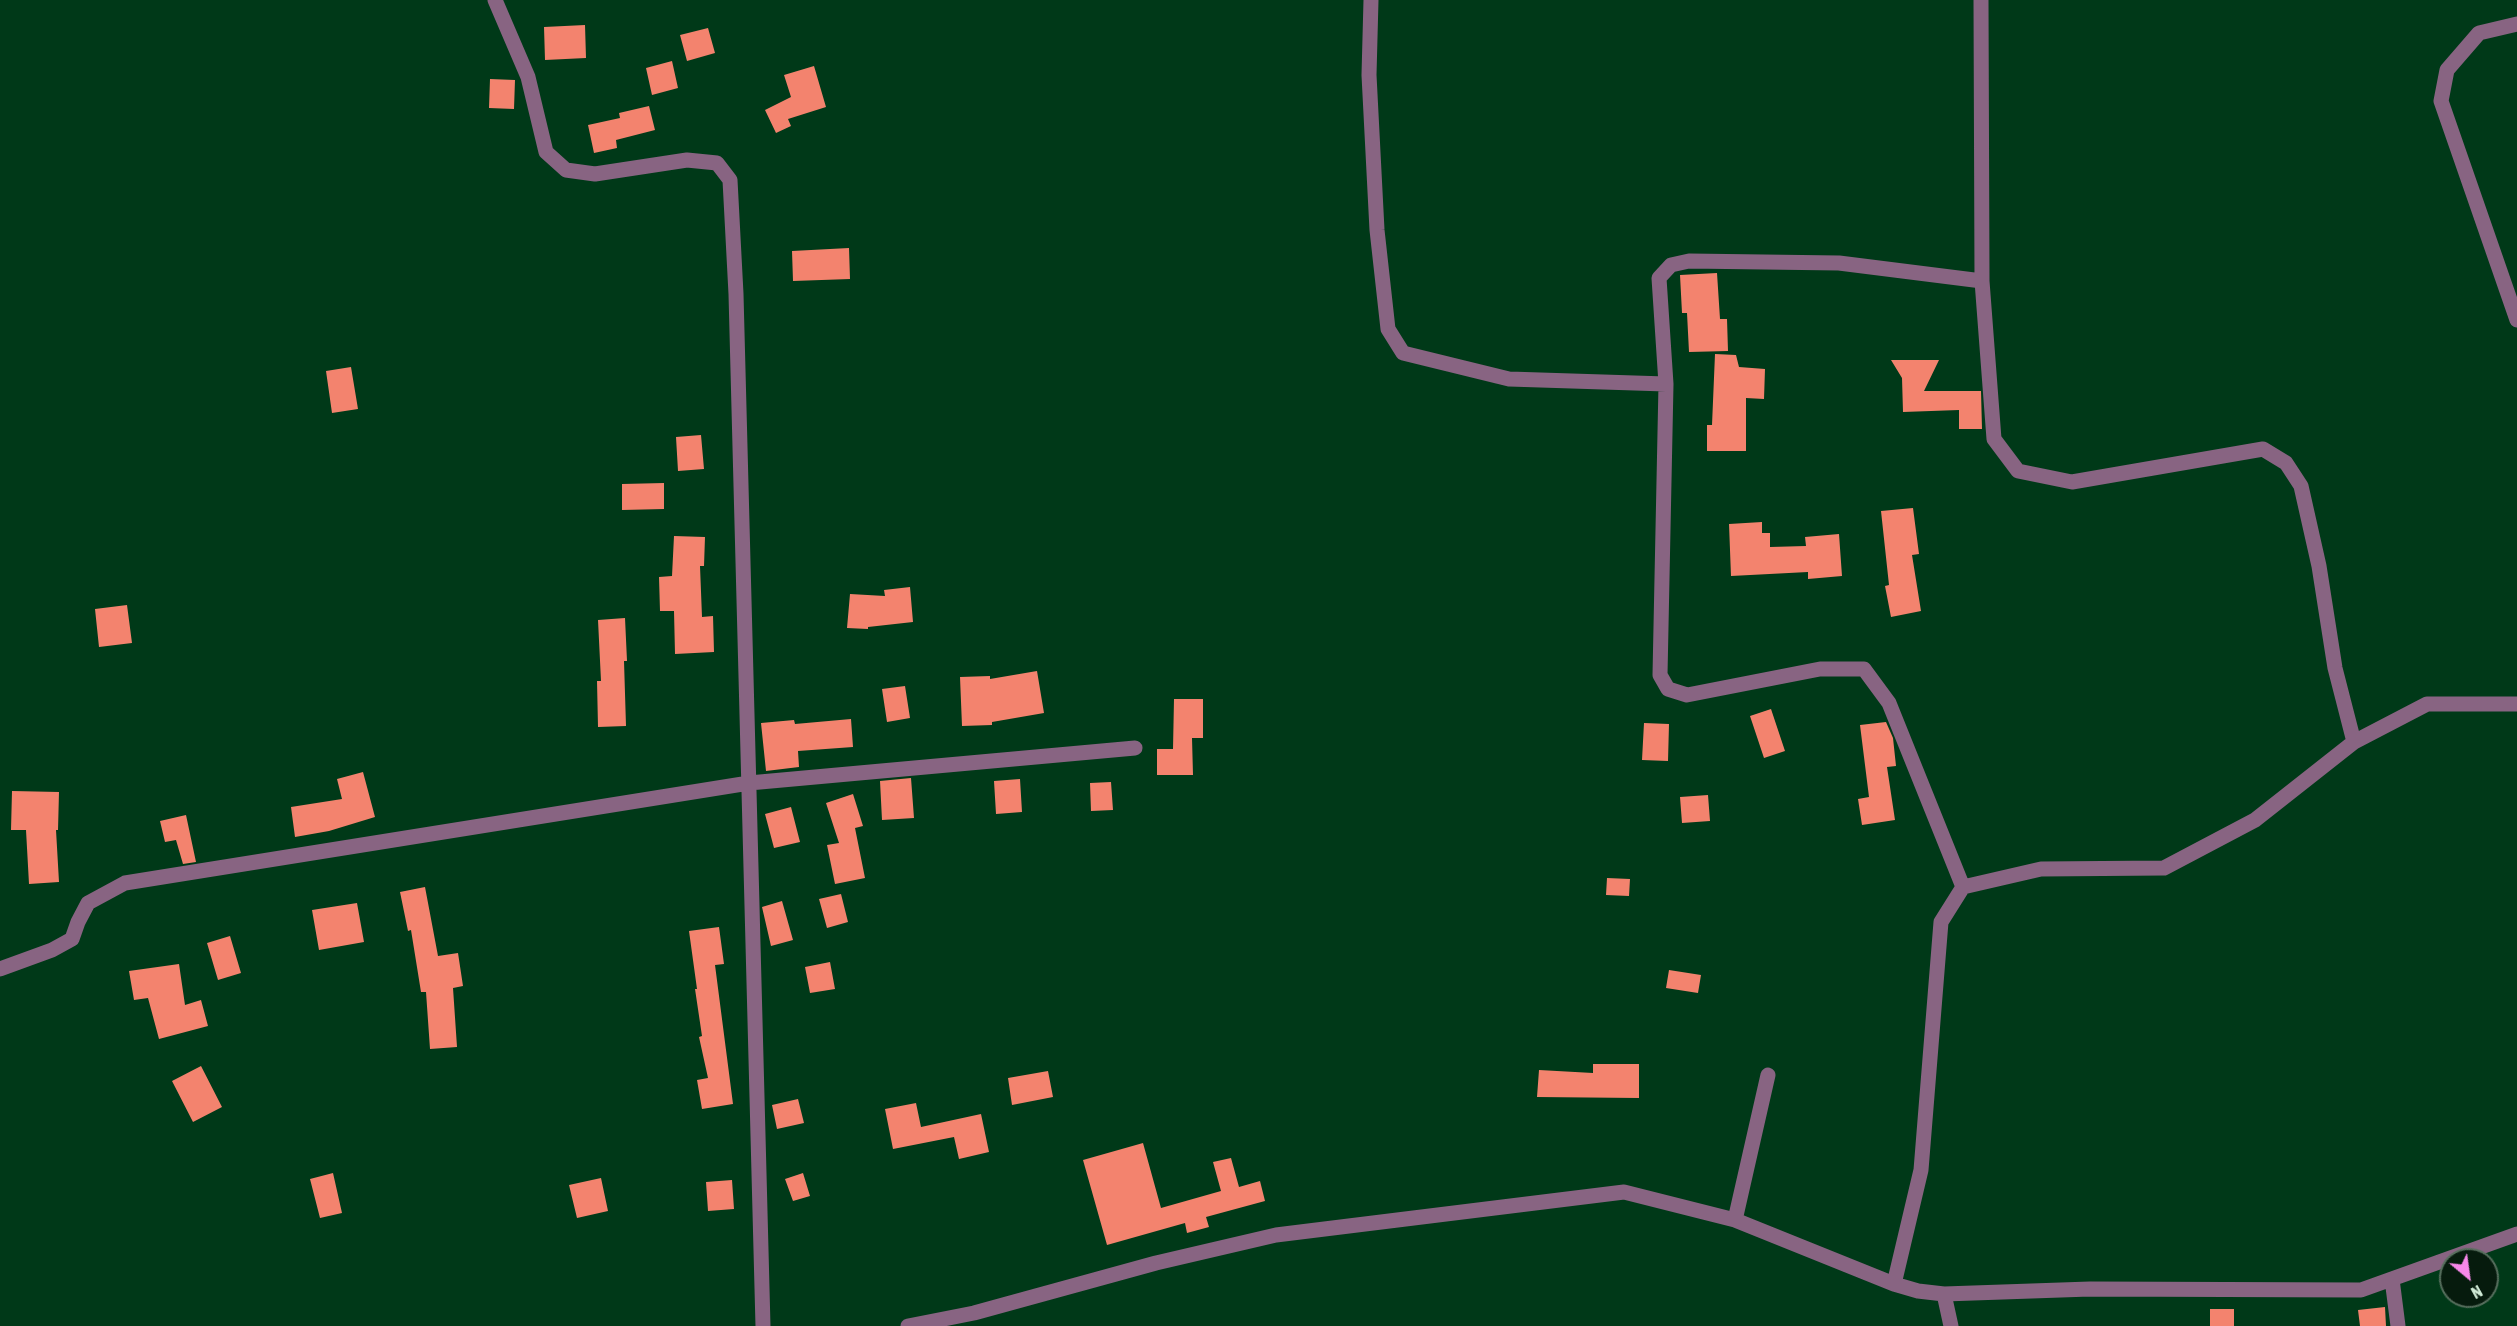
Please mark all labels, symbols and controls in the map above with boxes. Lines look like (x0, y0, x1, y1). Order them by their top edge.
north arrow (2439, 1248, 2499, 1308)
text: N (2468, 1282, 2485, 1302)

